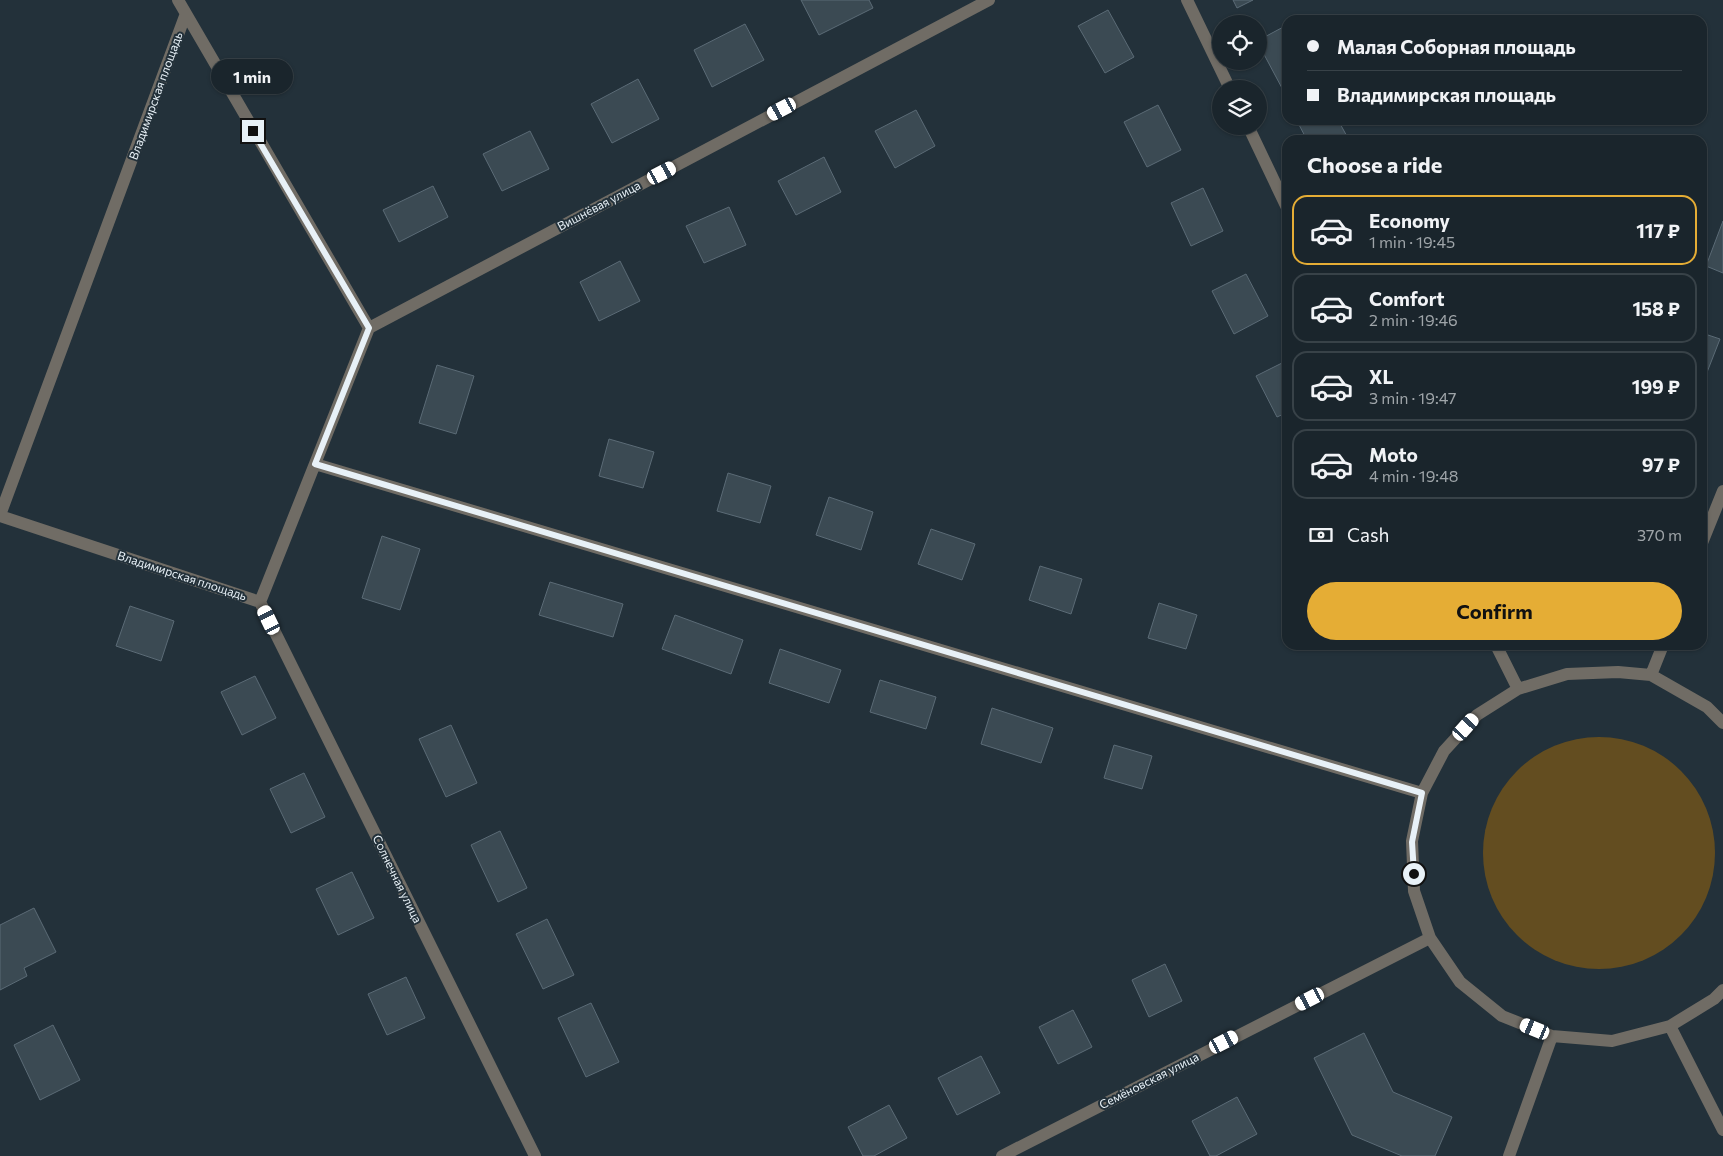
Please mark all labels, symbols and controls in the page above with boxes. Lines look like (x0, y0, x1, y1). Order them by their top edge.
map controls (1212, 15, 1267, 135)
button: locate (1212, 15, 1267, 70)
street label: Владимирская площадь (125, 30, 185, 161)
text: Малая Соборная площадь (1337, 35, 1576, 58)
callout: 1 min (212, 58, 294, 94)
text: 1 min (233, 67, 271, 86)
button: layers (1212, 80, 1267, 135)
text: Владимирская площадь (1337, 83, 1556, 106)
car (765, 95, 798, 123)
route end (242, 120, 264, 142)
text: Choose a ride (1307, 151, 1442, 178)
car (645, 159, 678, 187)
street label: Вишнёвая улица (555, 177, 642, 233)
icon: car (1309, 208, 1354, 253)
text: Economy (1369, 209, 1450, 232)
text: 117 ₽ (1636, 219, 1680, 242)
text: 1 min · 19:45 (1369, 232, 1455, 251)
icon: car (1309, 286, 1354, 331)
text: Comfort (1369, 287, 1445, 310)
text: 158 ₽ (1632, 297, 1680, 320)
text: 2 min · 19:46 (1369, 310, 1458, 329)
icon: car (1309, 364, 1354, 409)
text: XL (1369, 365, 1394, 388)
text: 199 ₽ (1632, 375, 1680, 398)
text: 3 min · 19:47 (1369, 388, 1456, 407)
icon: car (1309, 442, 1354, 487)
text: Moto (1369, 443, 1418, 466)
text: 97 ₽ (1642, 453, 1680, 476)
text: 4 min · 19:48 (1369, 466, 1458, 485)
icon: cash (1307, 521, 1335, 549)
text: Cash (1347, 523, 1389, 546)
text: 370 m (1637, 525, 1682, 544)
street label: Владимирская площадь (116, 548, 249, 603)
button: Confirm (1307, 582, 1682, 640)
car (255, 603, 282, 637)
car (1450, 711, 1481, 743)
street label: Солнечная улица (371, 832, 425, 925)
route start (1403, 863, 1425, 885)
car (1293, 986, 1326, 1012)
car (1518, 1016, 1551, 1042)
car (1207, 1029, 1240, 1055)
street label: Семёновская улица (1096, 1049, 1201, 1111)

